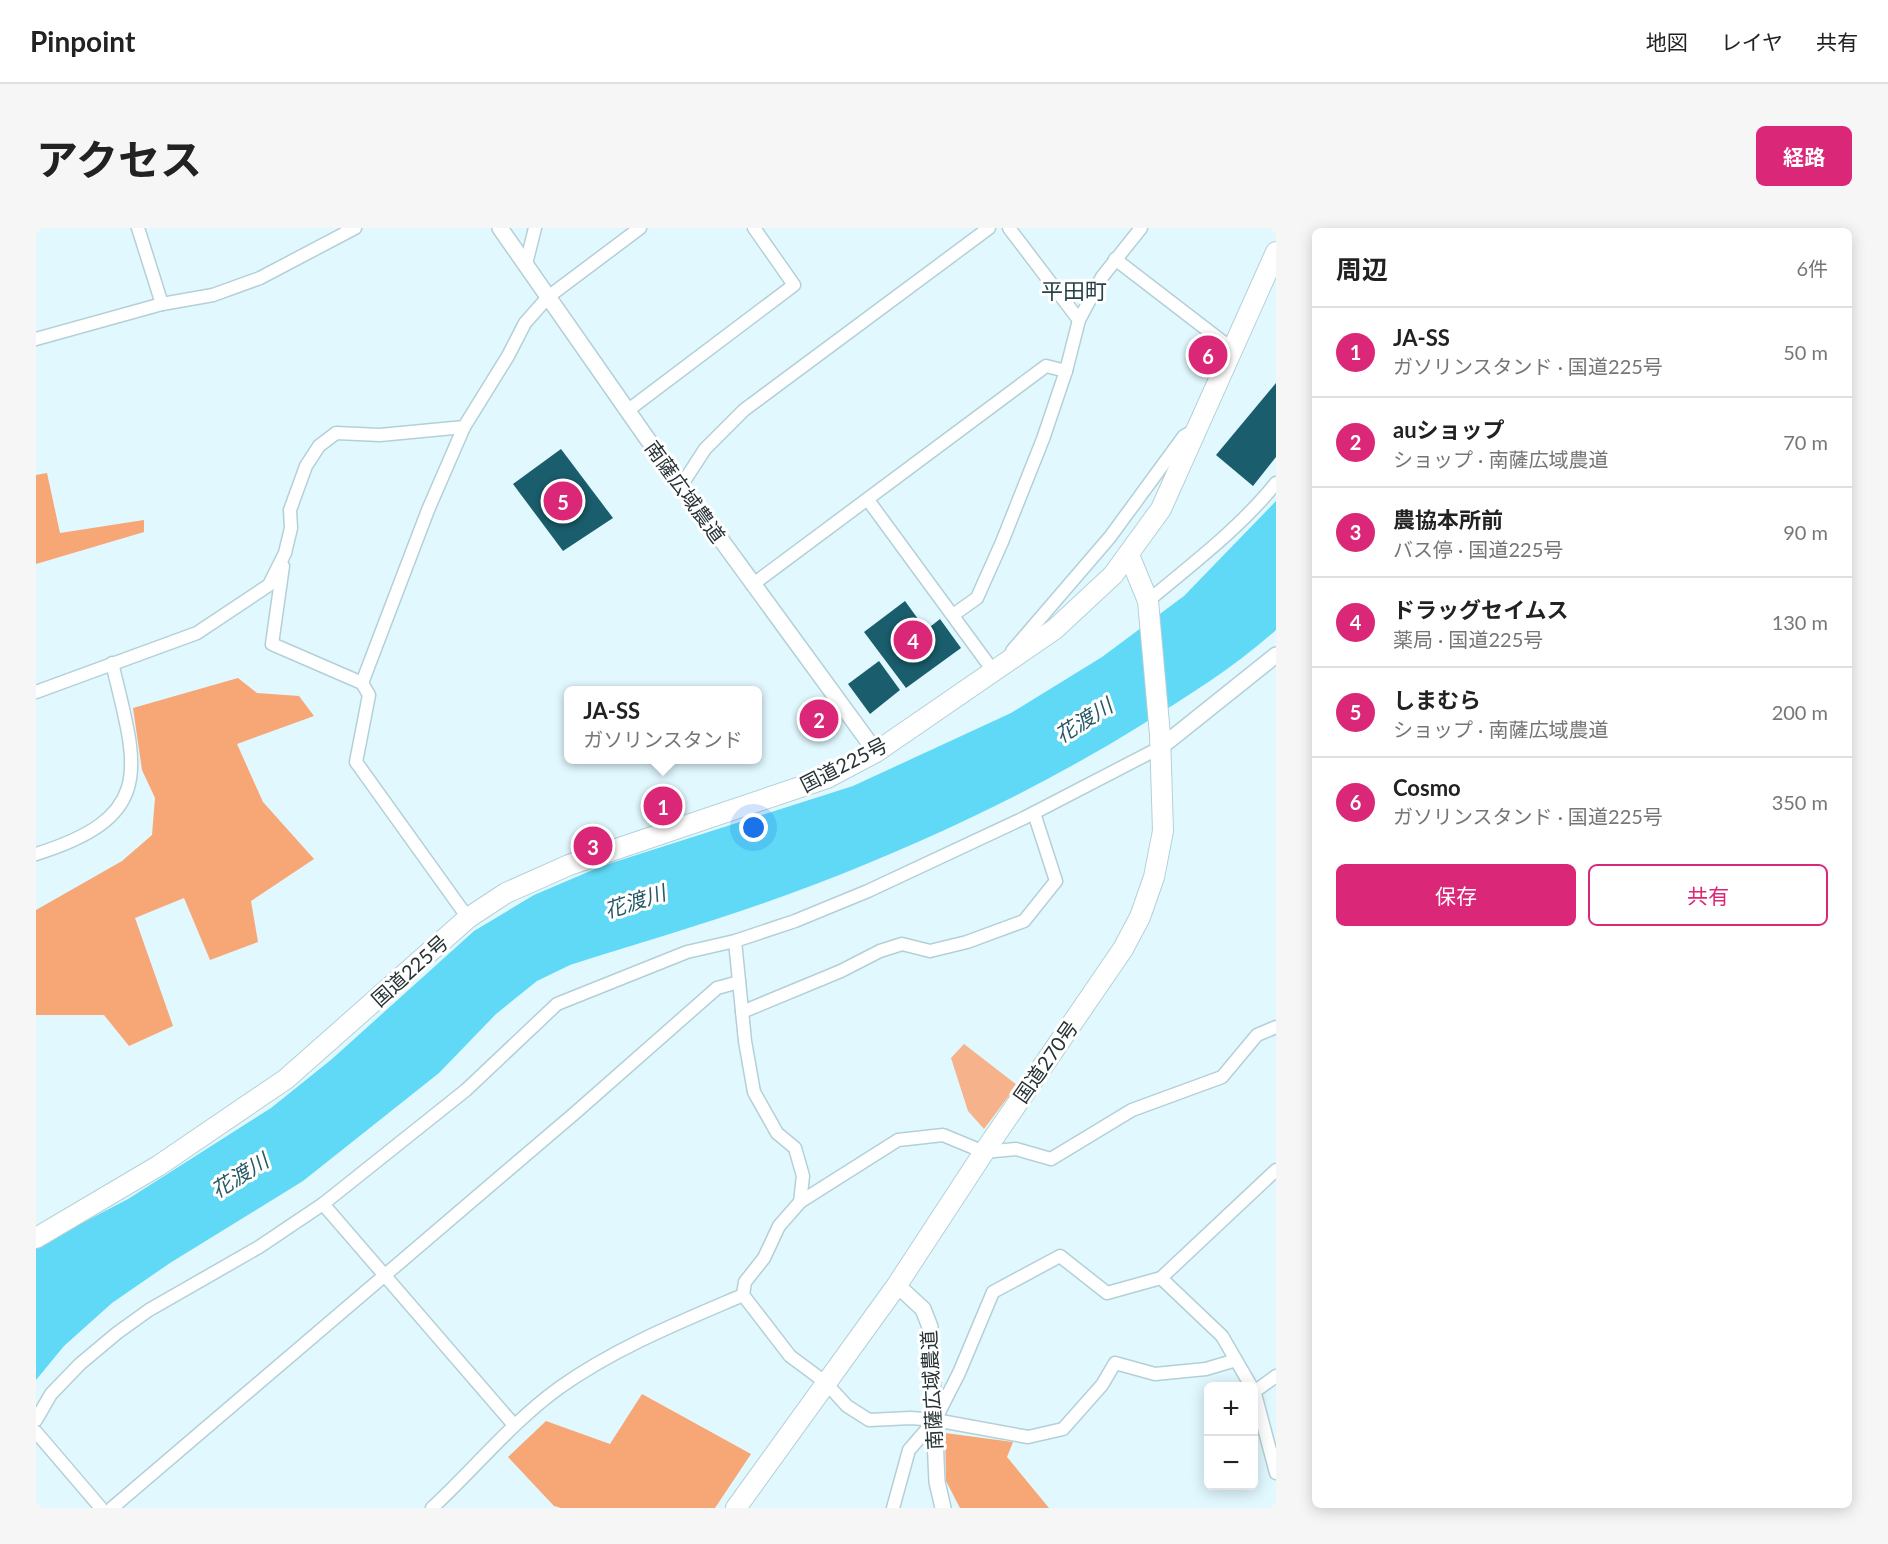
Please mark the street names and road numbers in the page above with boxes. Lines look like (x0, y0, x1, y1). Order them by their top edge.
street label: 南薩広域農道 (641, 436, 731, 547)
street label: 国道225号 (796, 732, 891, 796)
street label: 国道225号 (366, 930, 453, 1011)
street label: 国道270号 (1008, 1016, 1082, 1107)
street label: 南薩広域農道 (916, 1330, 946, 1451)

